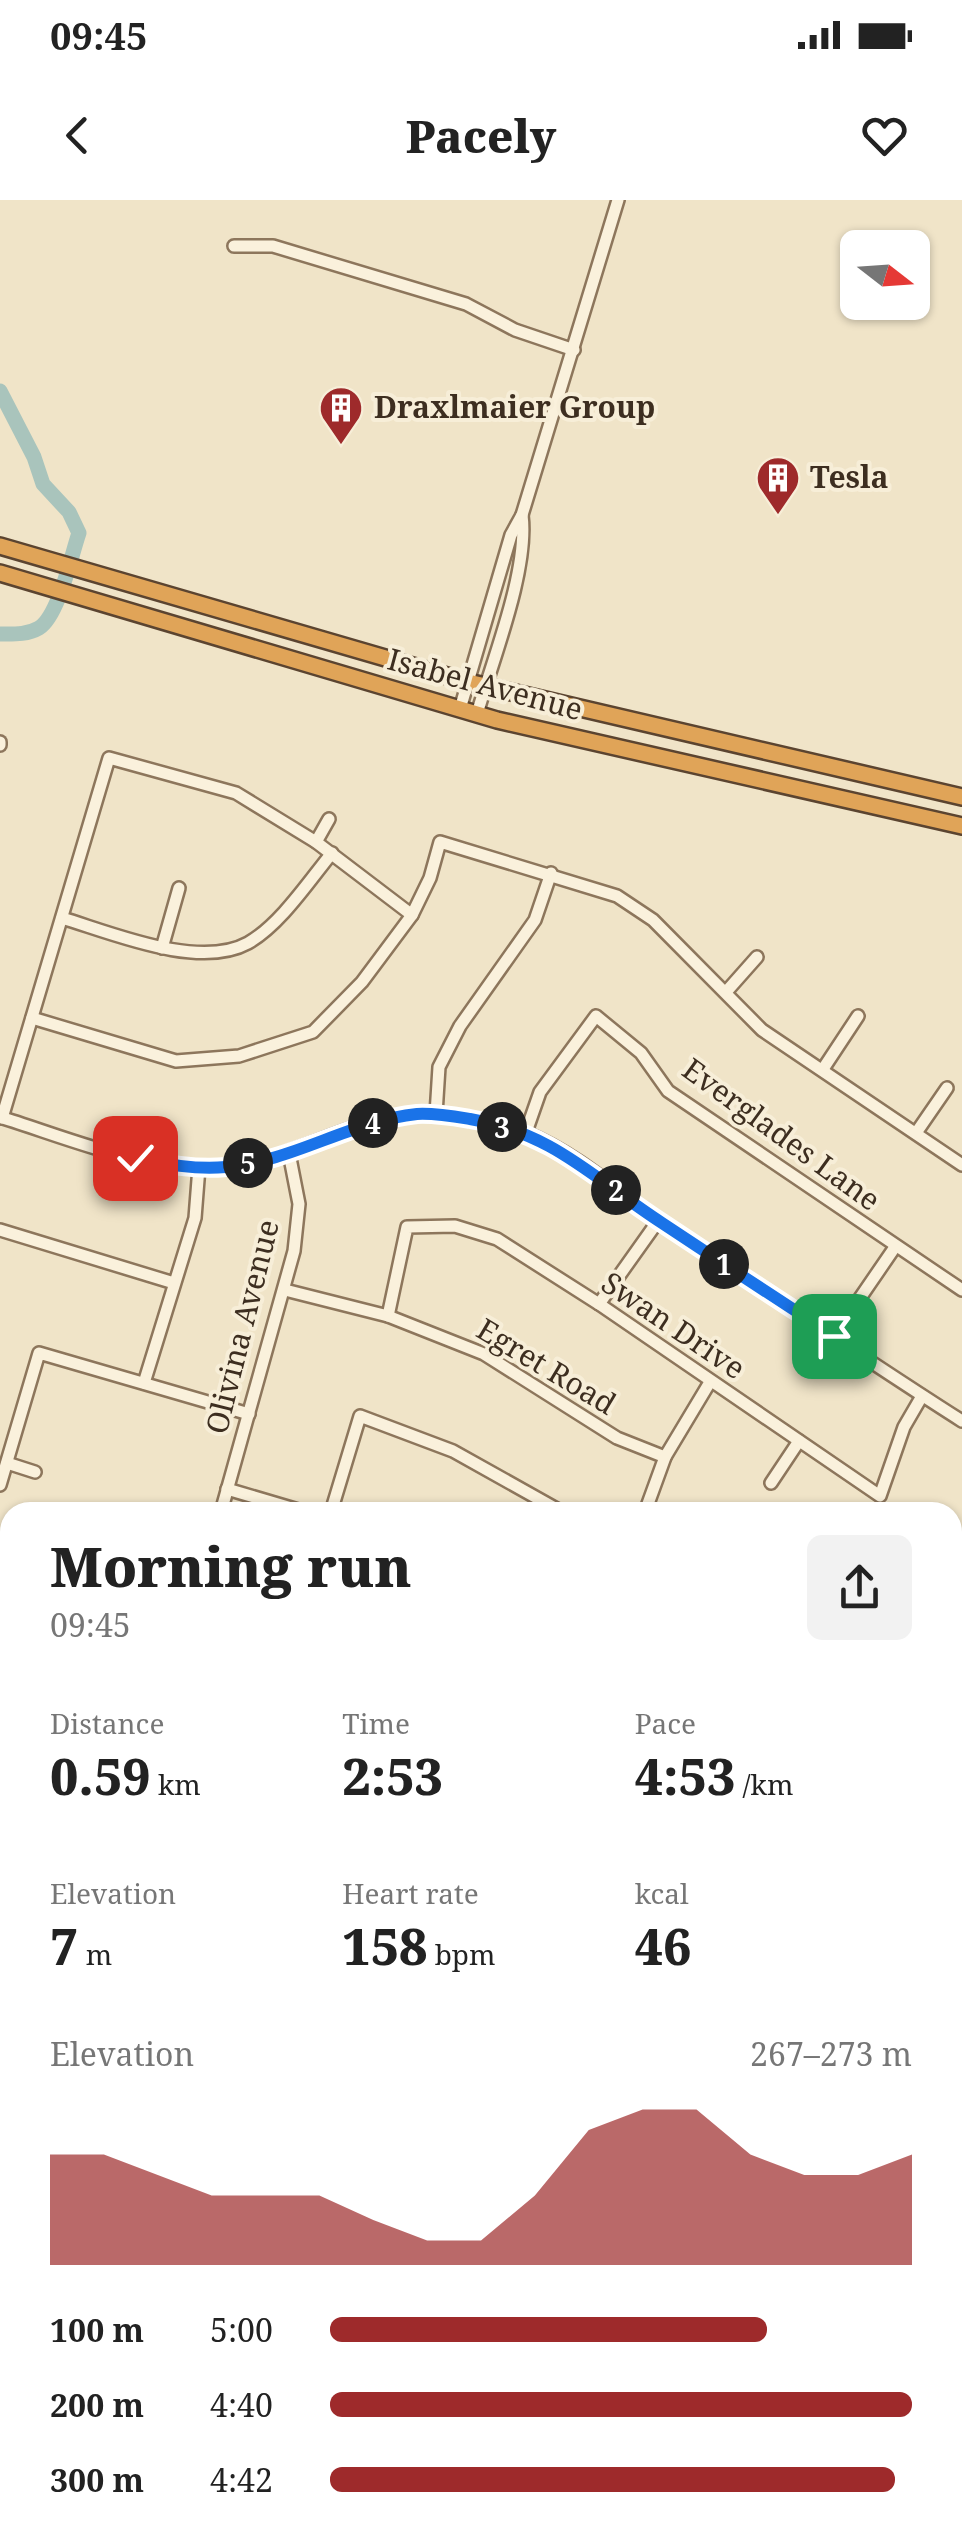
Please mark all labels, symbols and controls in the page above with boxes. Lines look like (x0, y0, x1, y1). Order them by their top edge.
text: 09:45 (50, 9, 147, 61)
text: Pacely (406, 105, 556, 166)
icon: back (50, 108, 105, 163)
icon: heart (857, 108, 912, 163)
north arrow (840, 230, 930, 320)
map controls (840, 230, 930, 320)
building icon: Draxlmaier Group (318, 385, 364, 446)
place label: Draxlmaier Group (374, 386, 655, 427)
building icon: Tesla (755, 455, 801, 516)
place label: Tesla (810, 456, 889, 497)
street label: Isabel Avenue (383, 638, 587, 729)
street label: Everglades Lane (675, 1048, 889, 1220)
pin: 4 (348, 1098, 398, 1148)
pin: 3 (477, 1102, 527, 1152)
text: 4 (365, 1104, 381, 1142)
text: 3 (494, 1108, 510, 1146)
pin (93, 1116, 178, 1201)
icon: check (108, 1131, 163, 1186)
pin: 5 (223, 1138, 273, 1188)
text: 5 (240, 1144, 256, 1182)
pin: 2 (591, 1165, 641, 1215)
text: 2 (608, 1171, 624, 1209)
street label: Olivina Avenue (195, 1215, 288, 1438)
pin: 1 (699, 1239, 749, 1289)
text: 1 (716, 1245, 732, 1283)
street label: Swan Drive (594, 1262, 754, 1388)
pin (792, 1294, 877, 1379)
street label: Egret Road (469, 1308, 624, 1423)
icon: arrive (807, 1309, 862, 1364)
text: Morning run (50, 1528, 412, 1603)
button: share (807, 1535, 912, 1640)
text: 09:45 (50, 1603, 131, 1646)
text: Distance (50, 1704, 164, 1742)
text: Time (342, 1704, 410, 1742)
text: Pace (635, 1704, 696, 1742)
text: 0.59 (50, 1742, 151, 1810)
text: 2:53 (342, 1742, 443, 1810)
text: 4:53 (635, 1742, 735, 1810)
text: km (151, 1765, 201, 1803)
text: /km (735, 1765, 793, 1803)
text: Elevation (50, 1874, 176, 1912)
text: Heart rate (342, 1874, 479, 1912)
text: kcal (635, 1874, 689, 1912)
text: 7 (50, 1912, 78, 1980)
text: 158 (342, 1912, 427, 1980)
text: 46 (635, 1912, 691, 1980)
text: m (78, 1935, 112, 1973)
text: bpm (427, 1935, 496, 1973)
text: Elevation (50, 2032, 194, 2075)
text: 267–273 m (750, 2032, 912, 2075)
text: 100 m (50, 2308, 144, 2351)
text: 5:00 (210, 2308, 273, 2351)
text: 200 m (50, 2383, 144, 2426)
text: 4:40 (210, 2383, 273, 2426)
text: 300 m (50, 2458, 144, 2501)
text: 4:42 (210, 2458, 273, 2501)

